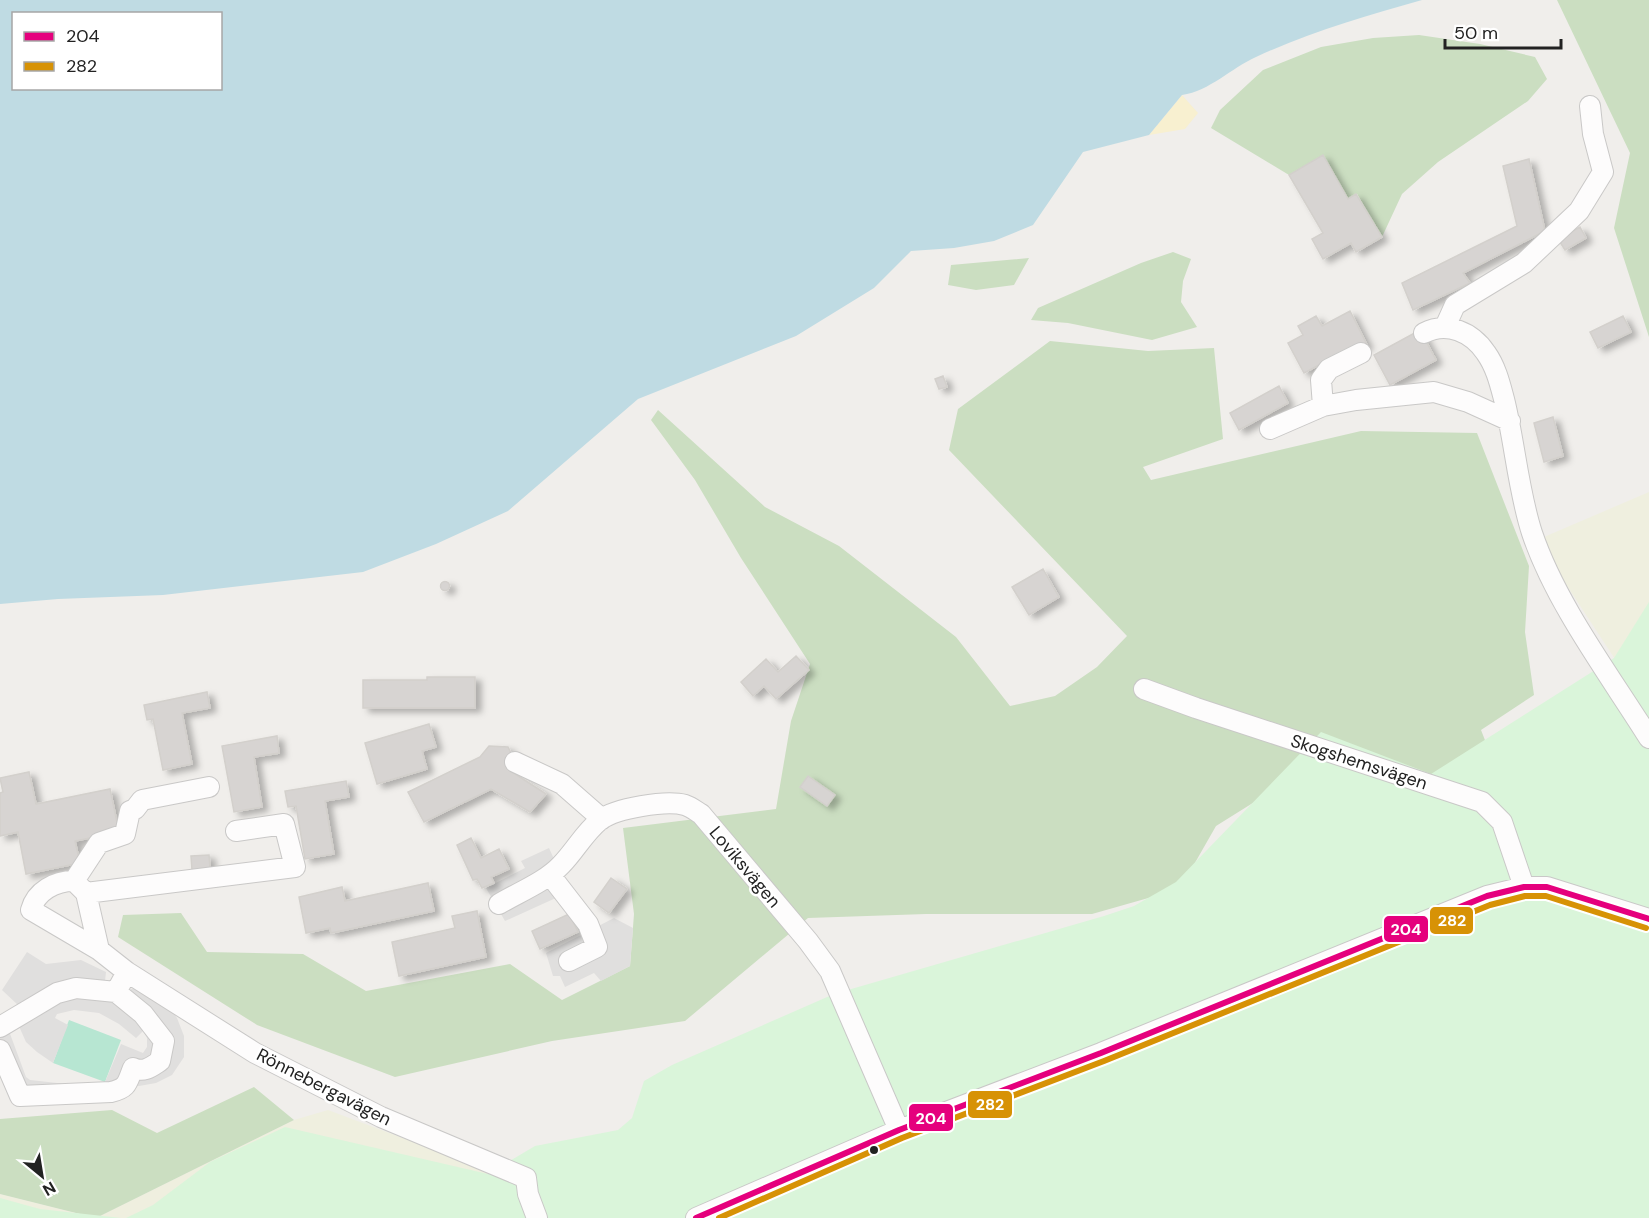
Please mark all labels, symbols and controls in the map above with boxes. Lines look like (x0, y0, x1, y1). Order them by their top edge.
legend (12, 12, 222, 90)
scale bar (1445, 12, 1560, 50)
text: 50 m (1454, 21, 1498, 45)
text: 204 (66, 24, 99, 48)
text: 282 (66, 54, 97, 78)
street label: Skogshemsvägen (1288, 729, 1430, 795)
street label: Loviksvägen (704, 821, 786, 913)
line badge: 282 (1429, 906, 1474, 935)
text: 282 (1438, 910, 1466, 931)
line badge: 204 (1383, 915, 1429, 943)
text: 204 (1391, 919, 1421, 940)
street label: Rönnebergavägen (253, 1043, 395, 1131)
line badge: 282 (967, 1090, 1013, 1119)
text: 282 (976, 1094, 1004, 1115)
line badge: 204 (908, 1103, 954, 1132)
text: 204 (916, 1108, 946, 1129)
unlabelled marker (868, 1144, 880, 1156)
north arrow (12, 1146, 72, 1206)
text: N (39, 1177, 60, 1201)

